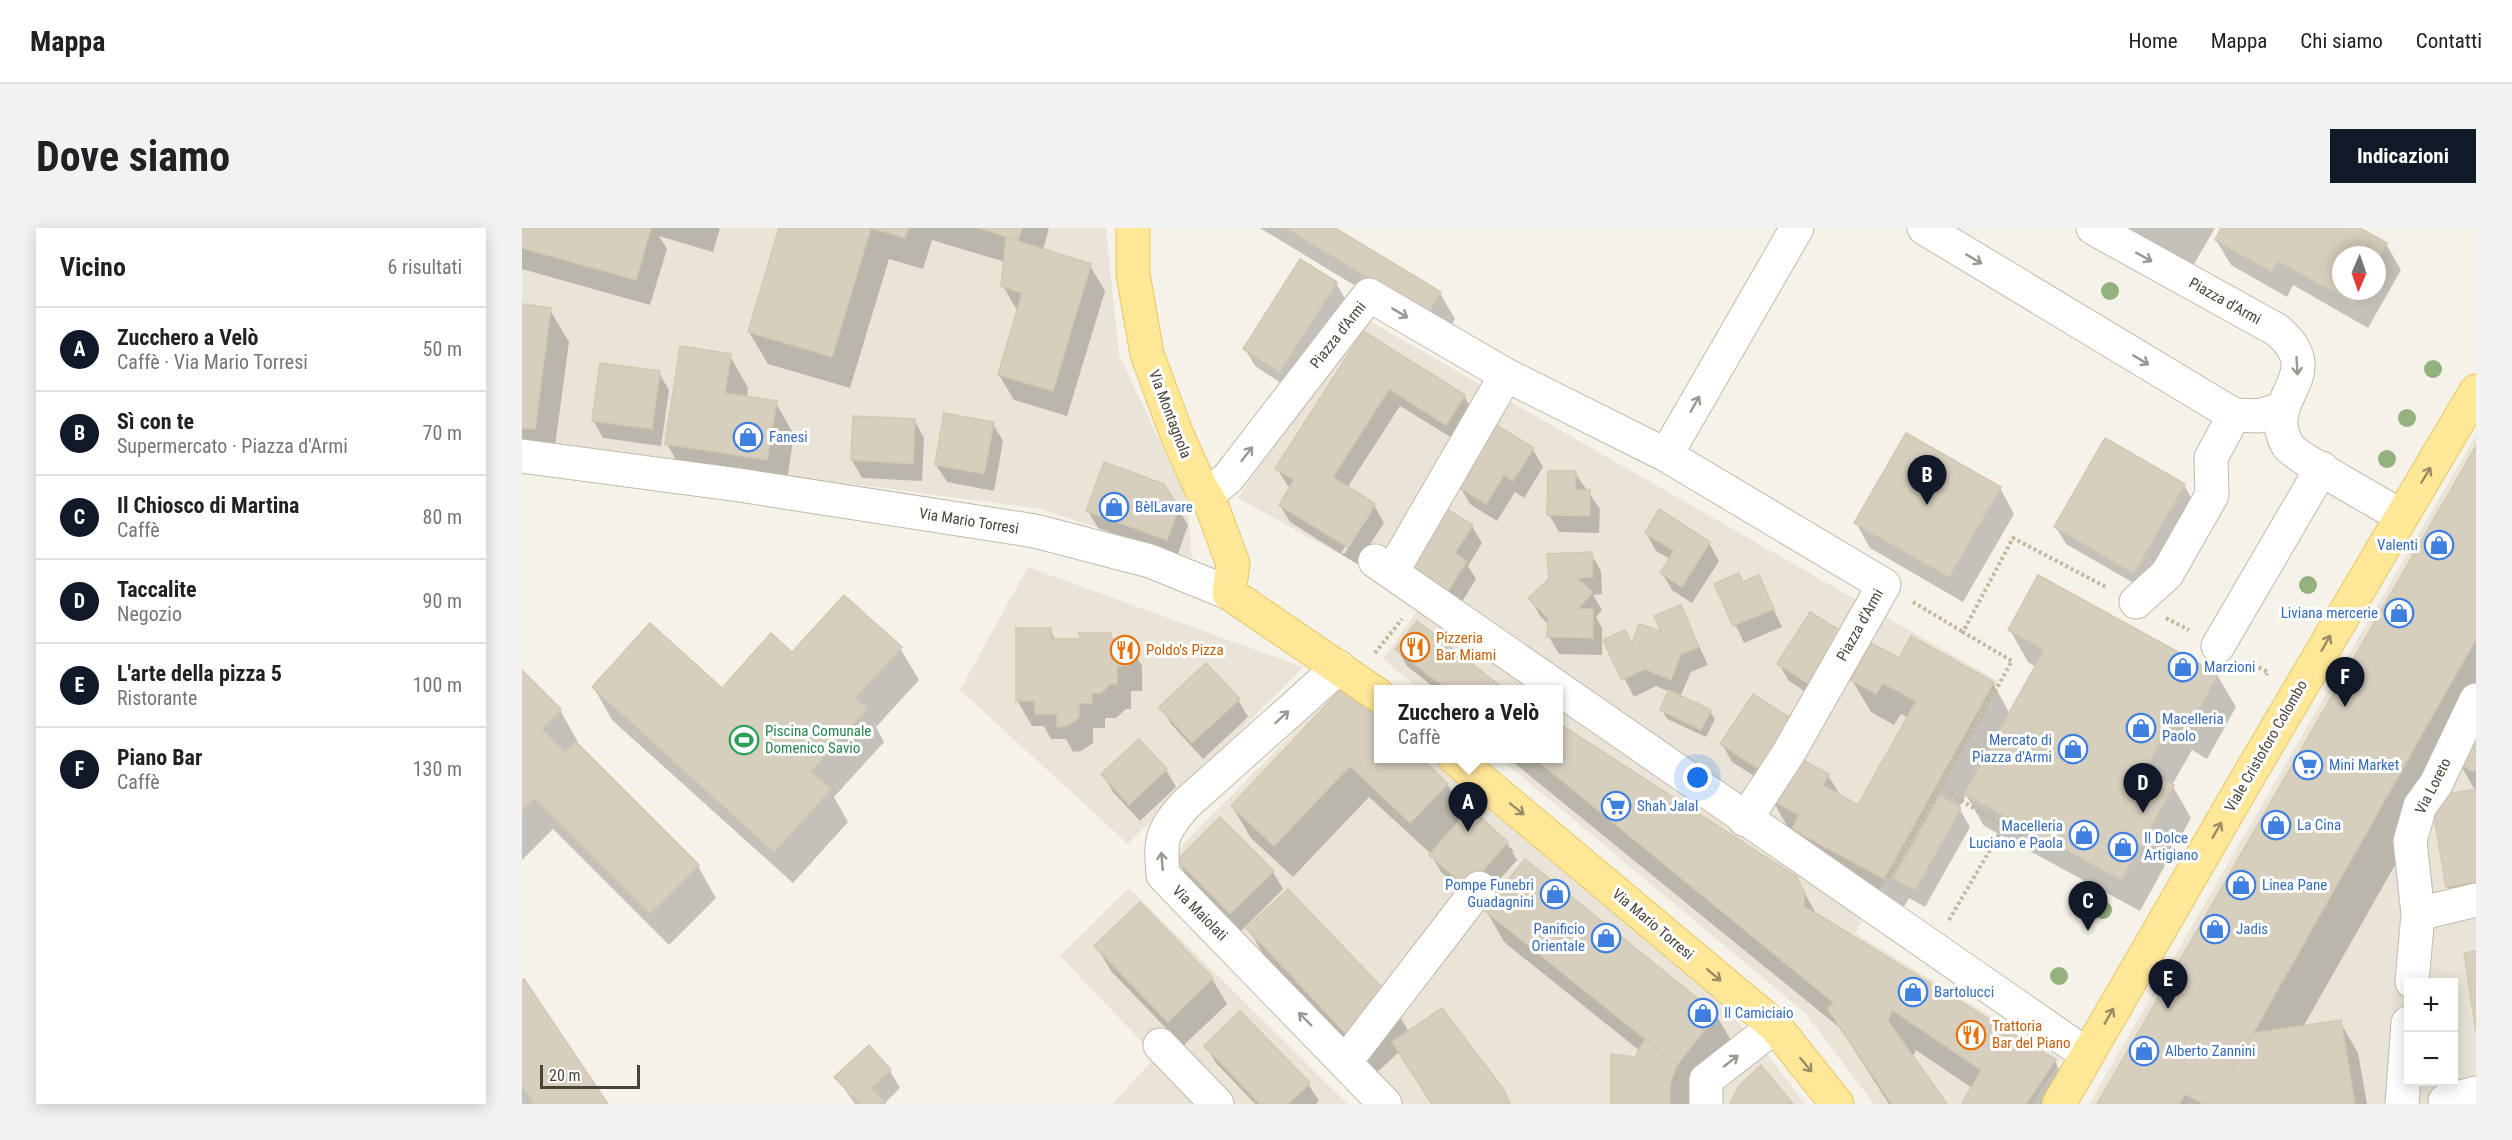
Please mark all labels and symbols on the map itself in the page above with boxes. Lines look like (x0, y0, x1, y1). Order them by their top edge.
north arrow (2332, 246, 2386, 300)
one-way arrow (2136, 251, 2153, 263)
one-way arrow (1965, 253, 1982, 265)
street label: Piazza d'Armi (2186, 274, 2264, 328)
street label: Piazza d'Armi (1306, 298, 1370, 372)
one-way arrow (1391, 307, 1408, 319)
one-way arrow (2132, 354, 2149, 366)
one-way arrow (2292, 355, 2303, 375)
street label: Via Montagnola (1145, 367, 1195, 461)
one-way arrow (1690, 396, 1702, 413)
shop icon: Fanesi (732, 421, 764, 453)
place label: Fanesi (769, 428, 808, 446)
one-way arrow (1240, 447, 1253, 463)
pin: B (1908, 456, 1946, 505)
one-way arrow (2420, 467, 2432, 484)
shop icon: BèlLavare (1098, 491, 1130, 523)
place label: BèlLavare (1135, 498, 1193, 516)
street label: Via Mario Torresi (918, 504, 1020, 538)
shop icon: Valenti (2423, 529, 2455, 561)
place label: Valenti (2377, 536, 2418, 554)
street label: Piazza d'Armi (1833, 586, 1887, 664)
shop icon: Liviana mercerie (2383, 597, 2415, 629)
place label: Liviana mercerie (2281, 604, 2378, 622)
place label: Pizzeria Bar Miami (1436, 629, 1496, 664)
restaurant icon: Pizzeria Bar Miami (1399, 631, 1431, 663)
restaurant icon: Poldo's Pizza (1109, 634, 1141, 666)
one-way arrow (2321, 635, 2333, 652)
place label: Poldo's Pizza (1146, 641, 1224, 659)
shop icon: Marzioni (2167, 651, 2199, 683)
place label: Marzioni (2204, 658, 2255, 676)
pin: F (2326, 658, 2364, 707)
street label: Viale Cristoforo Colombo (2221, 677, 2311, 815)
one-way arrow (1274, 710, 1289, 724)
place label: Macelleria Paolo (2162, 710, 2224, 745)
shop icon: Macelleria Paolo (2125, 712, 2157, 744)
place label: Piscina Comunale Domenico Savio (765, 722, 871, 757)
sports icon: Piscina Comunale Domenico Savio (728, 724, 760, 756)
place label: Mercato di Piazza d'Armi (1972, 731, 2052, 766)
shop icon: Mercato di Piazza d'Armi (2057, 733, 2089, 765)
supermarket icon: Mini Market (2292, 749, 2324, 781)
street label: Via Loreto (2411, 755, 2455, 817)
place label: Mini Market (2329, 756, 2399, 774)
your location (1683, 763, 1712, 792)
pin: D (2124, 764, 2162, 813)
pin: A (1448, 782, 1488, 832)
supermarket icon: Shah Jalal (1600, 790, 1632, 822)
place label: Shah Jalal (1637, 797, 1698, 815)
one-way arrow (1509, 802, 1524, 816)
shop icon: La Cina (2260, 809, 2292, 841)
place label: La Cina (2297, 816, 2341, 834)
place label: Macelleria Luciano e Paola (1969, 817, 2063, 852)
shop icon: Macelleria Luciano e Paola (2068, 819, 2100, 851)
one-way arrow (2212, 822, 2224, 839)
place label: Il Dolce Artigiano (2144, 829, 2198, 864)
shop icon: Il Dolce Artigiano (2107, 831, 2139, 863)
one-way arrow (1156, 852, 1167, 872)
shop icon: Linea Pane (2225, 869, 2257, 901)
place label: Pompe Funebri Guadagnini (1445, 876, 1534, 911)
place label: Linea Pane (2262, 876, 2327, 894)
shop icon: Pompe Funebri Guadagnini (1539, 878, 1571, 910)
street label: Via Maiolati (1169, 882, 1231, 944)
pin: C (2068, 882, 2108, 931)
street label: Via Mario Torresi (1609, 885, 1697, 963)
shop icon: Jadis (2199, 913, 2231, 945)
place label: Panificio Orientale (1532, 920, 1585, 955)
place label: Jadis (2236, 920, 2268, 938)
shop icon: Panificio Orientale (1590, 922, 1622, 954)
pin: E (2148, 960, 2188, 1009)
one-way arrow (1706, 968, 1721, 982)
shop icon: Bartolucci (1897, 976, 1929, 1008)
place label: Bartolucci (1934, 983, 1994, 1001)
shop icon: Il Camiciaio (1687, 997, 1719, 1029)
place label: Il Camiciaio (1724, 1004, 1794, 1022)
one-way arrow (2103, 1008, 2115, 1025)
one-way arrow (1298, 1012, 1312, 1027)
place label: Trattoria Bar del Piano (1992, 1017, 2070, 1052)
restaurant icon: Trattoria Bar del Piano (1955, 1019, 1987, 1051)
shop icon: Alberto Zannini (2128, 1035, 2160, 1067)
place label: Alberto Zannini (2165, 1042, 2255, 1060)
one-way arrow (1723, 1054, 1739, 1067)
one-way arrow (1799, 1057, 1812, 1073)
scale bar (540, 1062, 640, 1090)

